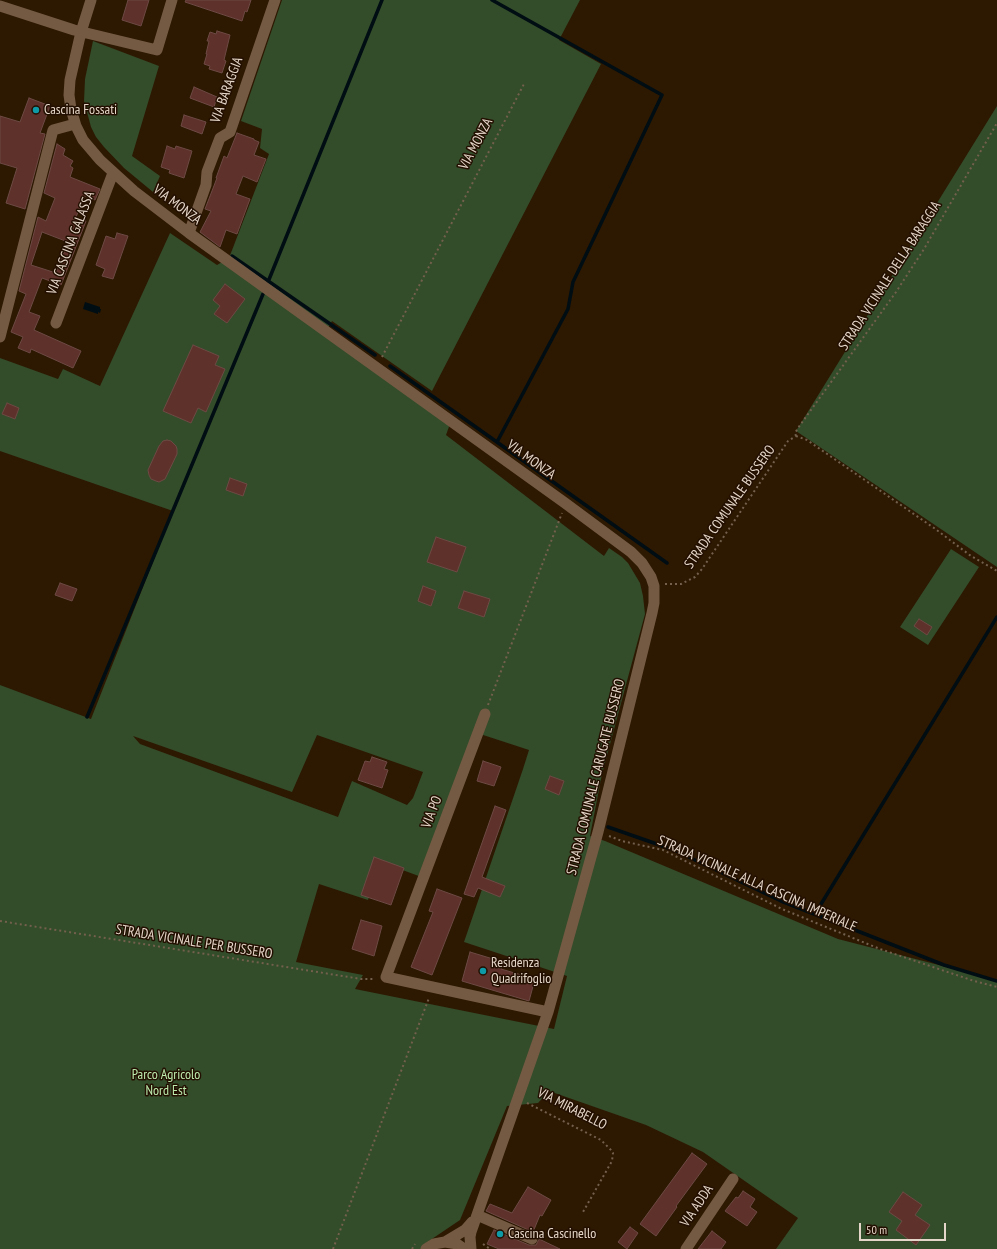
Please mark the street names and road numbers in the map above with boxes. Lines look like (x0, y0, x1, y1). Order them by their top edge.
street label: VIA BARAGGIA (207, 55, 247, 125)
street label: VIA MONZA (455, 115, 497, 173)
street label: VIA MONZA (150, 181, 204, 229)
street label: VIA CASCINA GALASSA (44, 189, 98, 297)
street label: STRADA VICINALE DELLA BARAGGIA (835, 198, 945, 354)
street label: VIA MONZA (503, 437, 559, 483)
street label: STRADA COMUNALE BUSSERO (681, 442, 779, 572)
street label: STRADA COMUNALE CARUGATE BUSSERO (563, 677, 629, 877)
street label: VIA PO (418, 794, 446, 830)
street label: STRADA VICINALE ALLA CASCINA IMPERIALE (655, 832, 859, 936)
street label: STRADA VICINALE PER BUSSERO (115, 921, 273, 963)
street label: VIA MIRABELLO (534, 1084, 610, 1134)
street label: VIA ADDA (677, 1182, 717, 1230)

